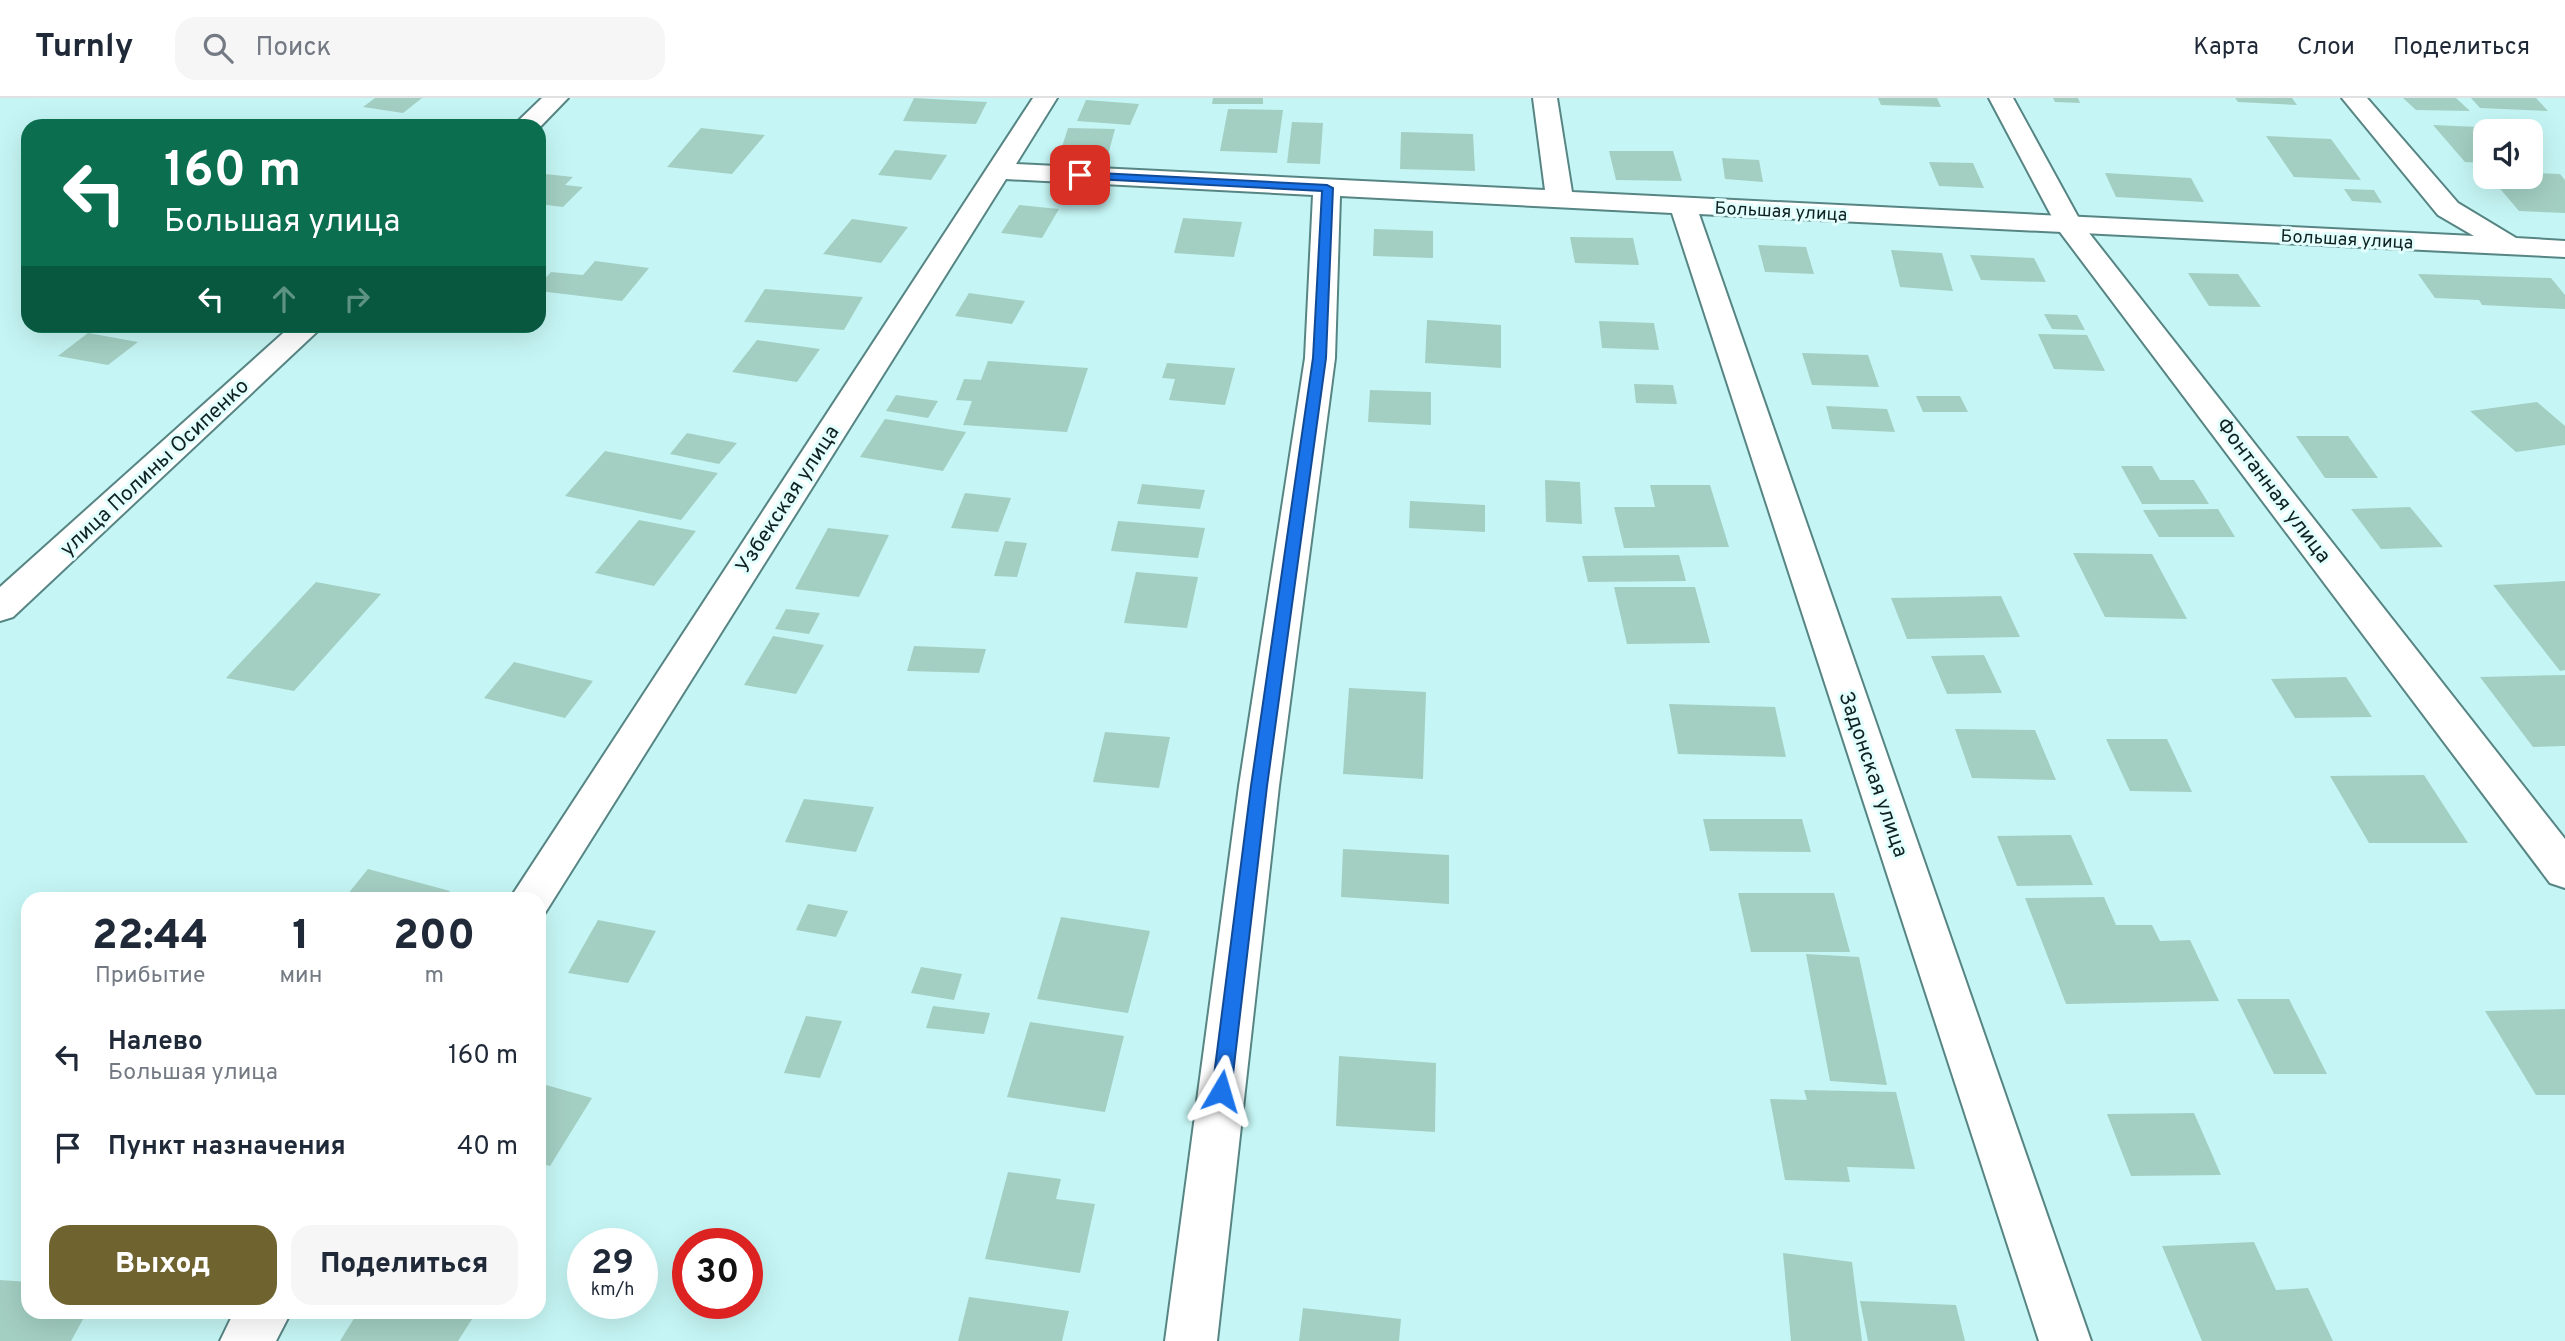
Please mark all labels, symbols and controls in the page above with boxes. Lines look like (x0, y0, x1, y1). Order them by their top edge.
search box (175, 17, 665, 80)
text: Turnly (35, 27, 133, 69)
icon: search (199, 29, 237, 67)
text: Поиск (255, 32, 331, 65)
text: Карта (2193, 33, 2259, 63)
text: Слои (2297, 33, 2355, 63)
text: Поделиться (2393, 33, 2530, 63)
map controls (2473, 119, 2543, 189)
button: sound (2473, 119, 2543, 189)
text: 160 m (164, 142, 301, 204)
pin (1050, 145, 1110, 205)
icon: left (49, 147, 140, 238)
icon: arrive (1061, 156, 1099, 194)
street label: Большая улица (1714, 198, 1848, 227)
text: Большая улица (164, 203, 400, 243)
street label: Большая улица (2280, 226, 2414, 255)
icon: left (192, 280, 230, 318)
icon: ahead (265, 280, 303, 318)
icon: right (338, 280, 376, 318)
street label: улица Полины Осипенко (55, 373, 255, 563)
street label: Фонтанная улица (2209, 413, 2336, 569)
street label: Узбекская улица (730, 421, 846, 579)
street label: Задонская улица (1832, 688, 1914, 861)
text: 22:44 (92, 911, 208, 964)
text: 1 (292, 911, 309, 964)
text: 200 (393, 911, 475, 964)
text: Прибытие (95, 962, 205, 991)
text: мин (279, 962, 322, 991)
text: m (424, 962, 444, 991)
text: Налево (108, 1026, 203, 1059)
icon: left (49, 1038, 87, 1076)
text: 160 m (448, 1040, 518, 1073)
position arrow (1184, 1054, 1258, 1128)
text: Большая улица (108, 1059, 278, 1088)
icon: arrive (49, 1129, 87, 1167)
text: Пункт назначения (108, 1131, 346, 1164)
text: 40 m (457, 1131, 518, 1164)
button: Выход (49, 1225, 277, 1305)
button: Поделиться (291, 1225, 518, 1305)
speed limit sign: 30 (672, 1228, 763, 1319)
text: 29 (591, 1242, 634, 1286)
text: km/h (591, 1279, 634, 1302)

